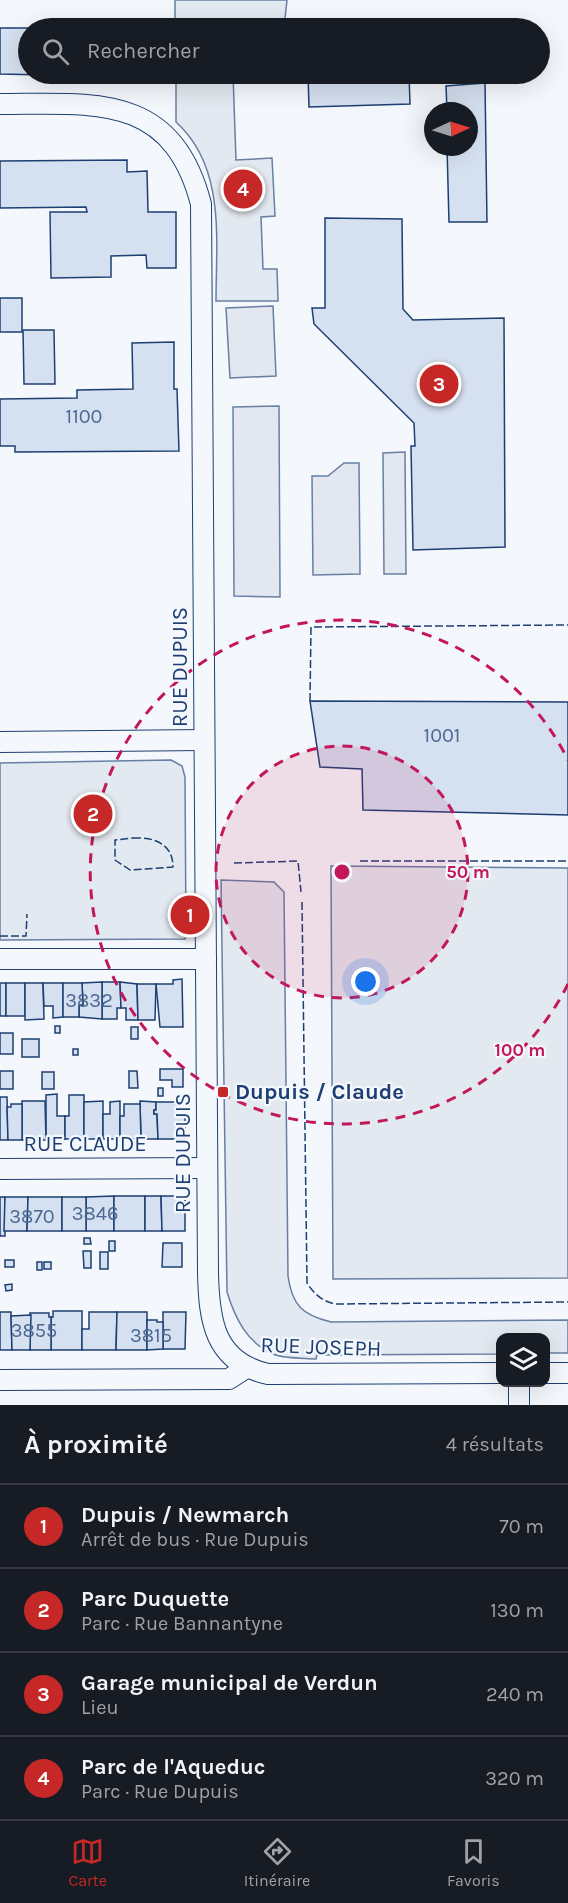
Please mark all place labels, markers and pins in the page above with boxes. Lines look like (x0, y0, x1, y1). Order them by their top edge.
pin: 4 (224, 166, 262, 212)
pin: 3 (420, 362, 458, 406)
pin: 2 (74, 792, 112, 836)
centre of rings (332, 862, 352, 882)
pin: 1 (170, 892, 210, 938)
place label: Dupuis / Claude (235, 1079, 404, 1105)
marker: Dupuis / Claude (216, 1085, 230, 1099)

